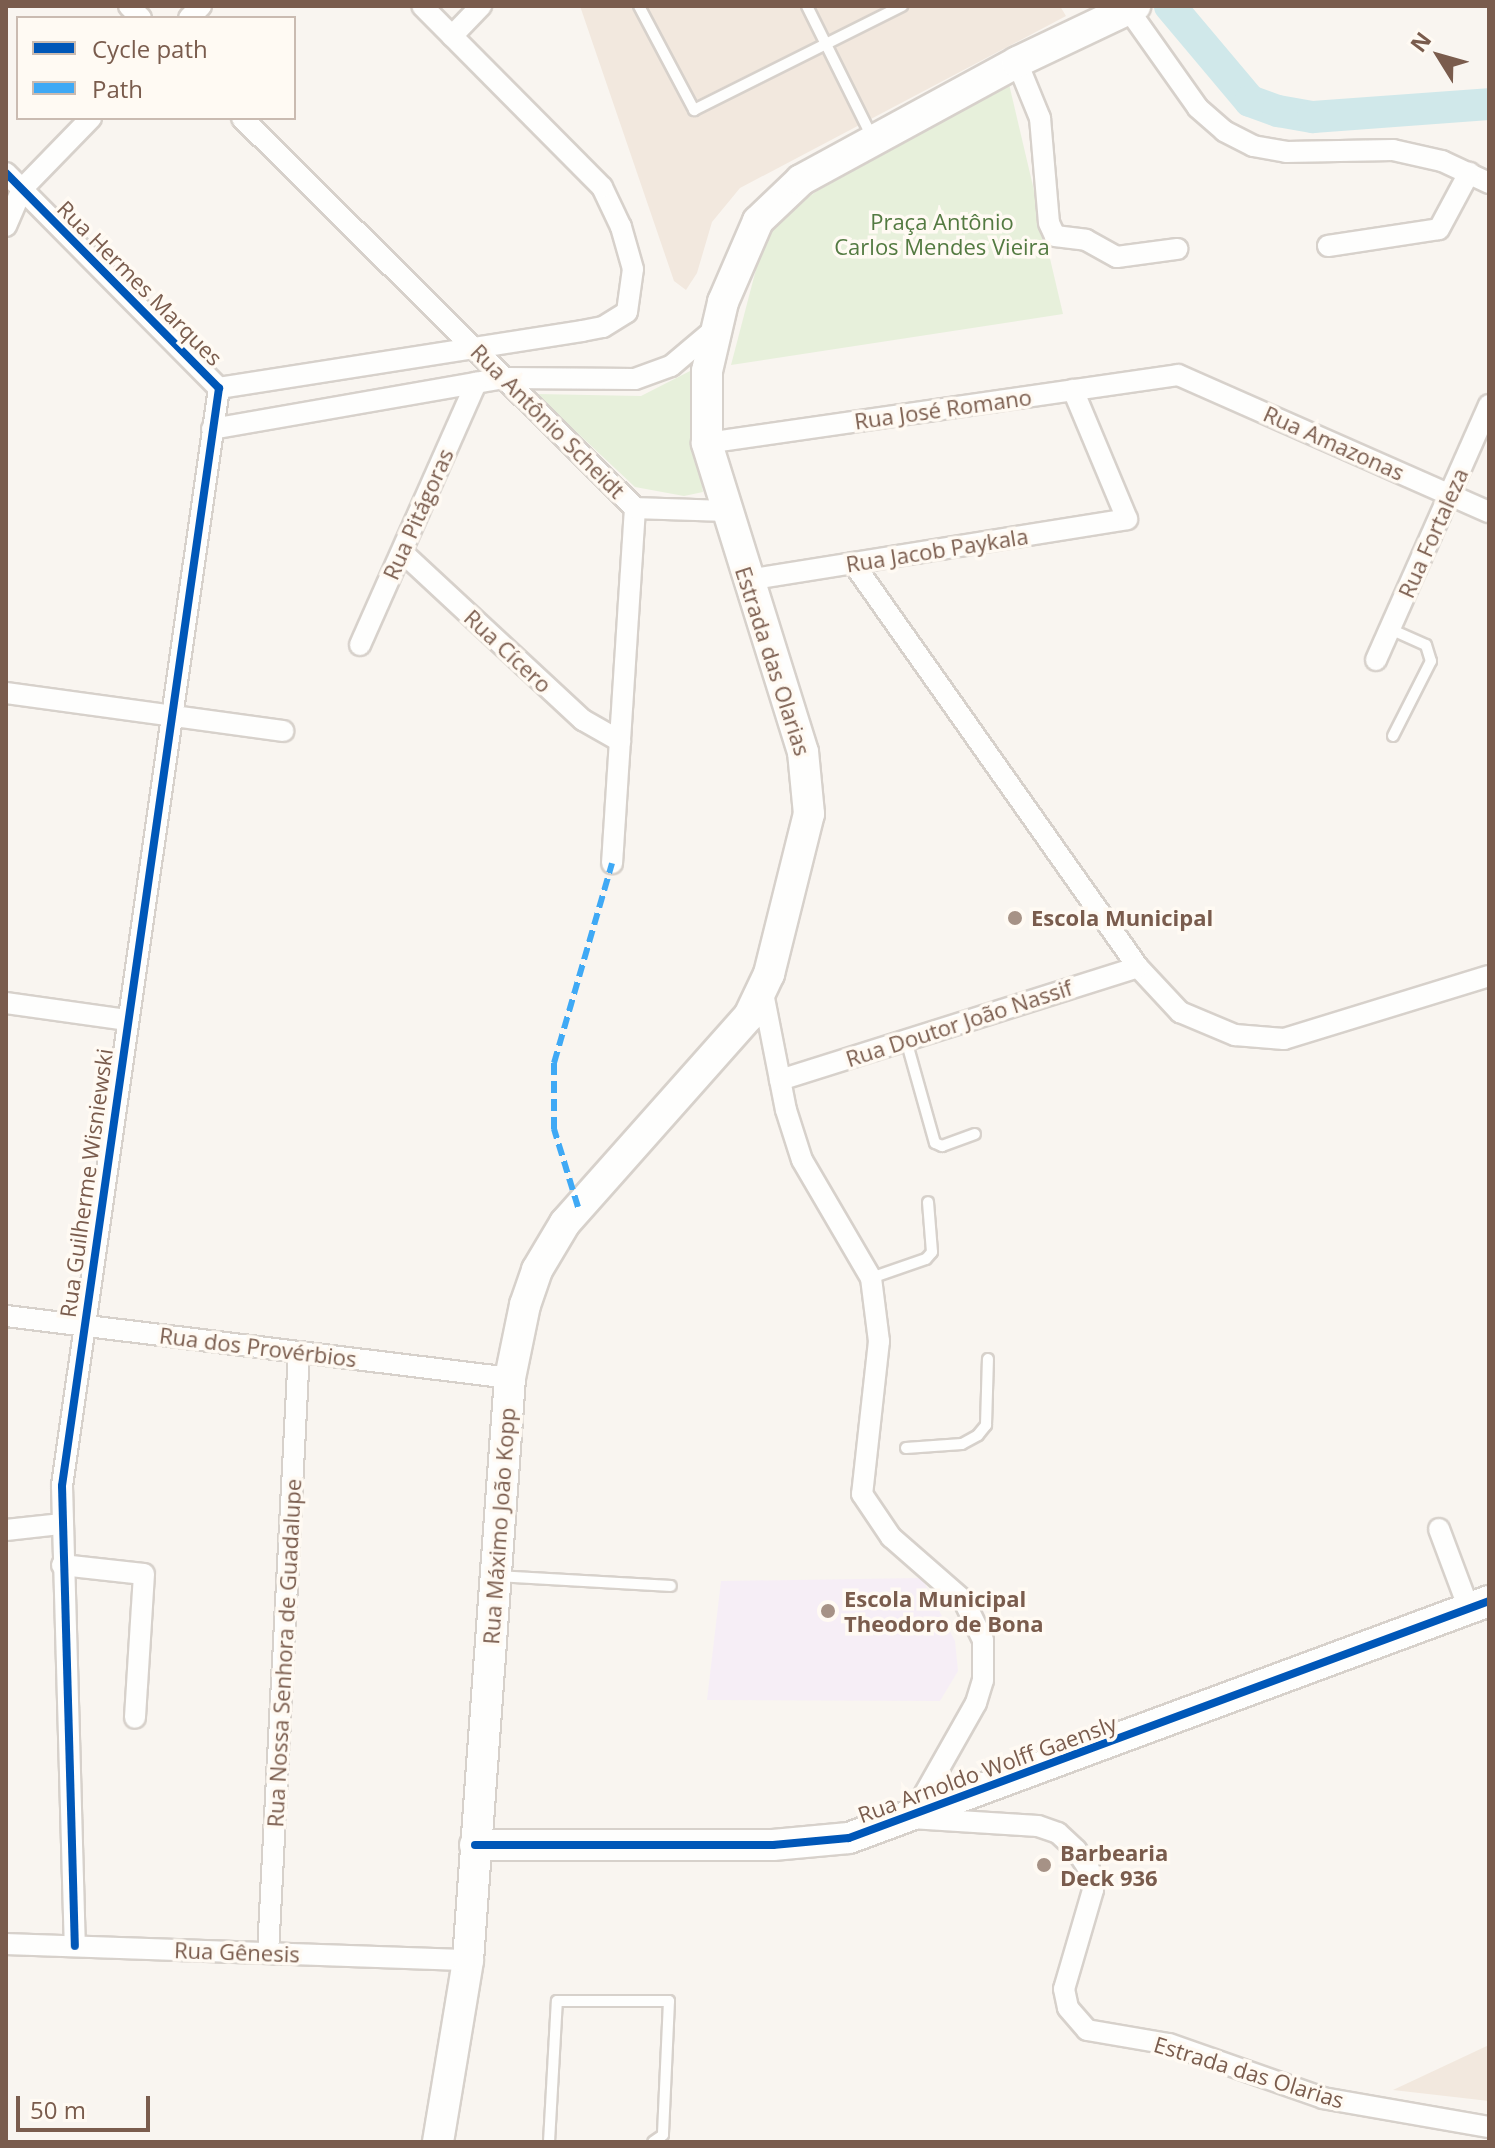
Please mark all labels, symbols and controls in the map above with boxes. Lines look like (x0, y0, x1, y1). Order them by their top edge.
legend (16, 16, 296, 120)
north arrow (1399, 16, 1479, 96)
text: N (1402, 25, 1437, 58)
text: Cycle path (92, 32, 208, 65)
text: Path (92, 72, 143, 105)
street label: Rua Hermes Marques (52, 195, 228, 371)
park label: Praça Antônio Carlos Mendes Vieira (834, 208, 1050, 260)
street label: Rua Antônio Scheidt (466, 339, 630, 503)
street label: Rua José Romano (853, 383, 1033, 435)
street label: Rua Amazonas (1260, 400, 1408, 486)
street label: Rua Pitágoras (377, 444, 459, 584)
street label: Rua Fortaleza (1393, 464, 1473, 602)
street label: Rua Jacob Paykala (844, 523, 1030, 577)
street label: Estrada das Olarias (730, 563, 816, 759)
street label: Rua Cícero (459, 604, 557, 698)
place label: Escola Municipal (1031, 905, 1213, 931)
marker: Escola Municipal (1006, 909, 1024, 927)
street label: Rua Doutor João Nassif (842, 974, 1076, 1072)
street label: Rua Guilherme Wisniewski (54, 1047, 118, 1319)
street label: Rua dos Provérbios (158, 1322, 358, 1372)
street label: Rua Máximo João Kopp (478, 1407, 520, 1645)
street label: Rua Nossa Senhora de Guadalupe (262, 1478, 306, 1828)
place label: Escola Municipal Theodoro de Bona (844, 1585, 1043, 1636)
marker: Escola Municipal Theodoro de Bona (819, 1602, 837, 1620)
street label: Rua Arnoldo Wolff Gaensly (854, 1710, 1120, 1828)
place label: Barbearia Deck 936 (1060, 1839, 1168, 1890)
marker: Barbearia Deck 936 (1035, 1856, 1053, 1874)
street label: Rua Gênesis (174, 1937, 300, 1967)
street label: Estrada das Olarias (1151, 2031, 1347, 2113)
scale bar (20, 2080, 154, 2130)
text: 50 m (30, 2093, 86, 2126)

